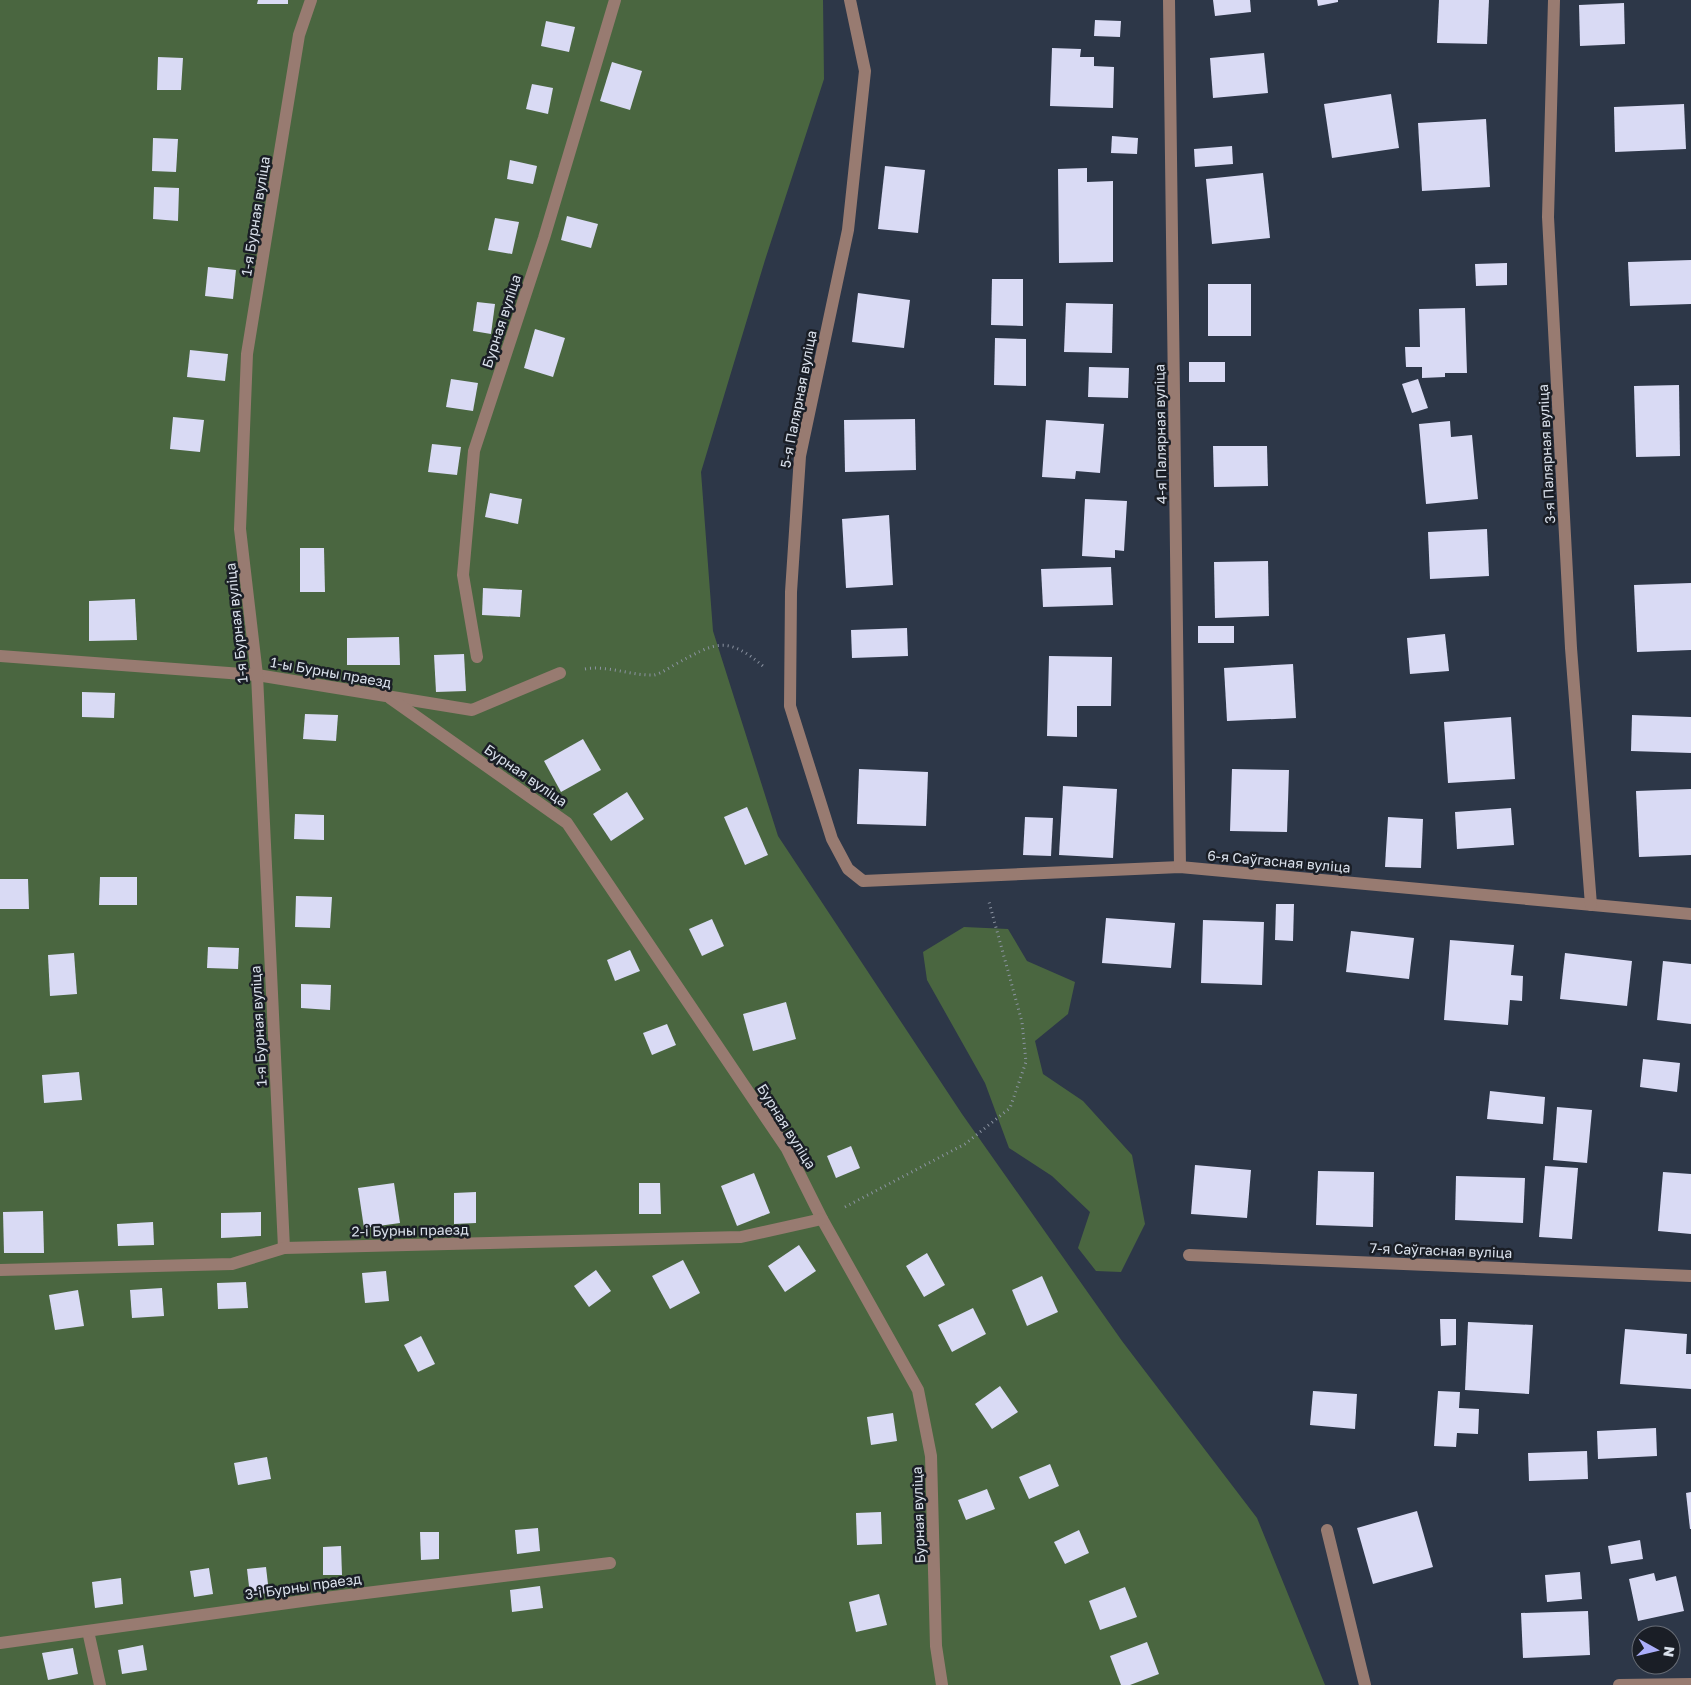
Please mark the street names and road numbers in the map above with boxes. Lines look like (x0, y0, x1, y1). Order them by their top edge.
street label: 1-я Бурная вуліца (237, 155, 273, 277)
street label: Бурная вуліца (478, 272, 524, 370)
street label: 5-я Палярная вуліца (776, 329, 820, 469)
street label: 4-я Палярная вуліца (1150, 364, 1170, 504)
street label: 3-я Палярная вуліца (1534, 384, 1558, 524)
street label: 1-я Бурная вуліца (221, 562, 251, 684)
street label: 1-ы Бурны праезд (269, 653, 393, 691)
street label: Бурная вуліца (481, 740, 571, 810)
street label: 6-я Саўгасная вуліца (1207, 846, 1351, 876)
street label: 1-я Бурная вуліца (246, 965, 270, 1087)
street label: Бурная вуліца (754, 1080, 820, 1172)
street label: 2-і Бурны праезд (351, 1220, 469, 1240)
street label: 7-я Саўгасная вуліца (1369, 1239, 1513, 1261)
street label: Бурная вуліца (908, 1466, 928, 1564)
street label: 3-і Бурны праезд (244, 1569, 363, 1603)

